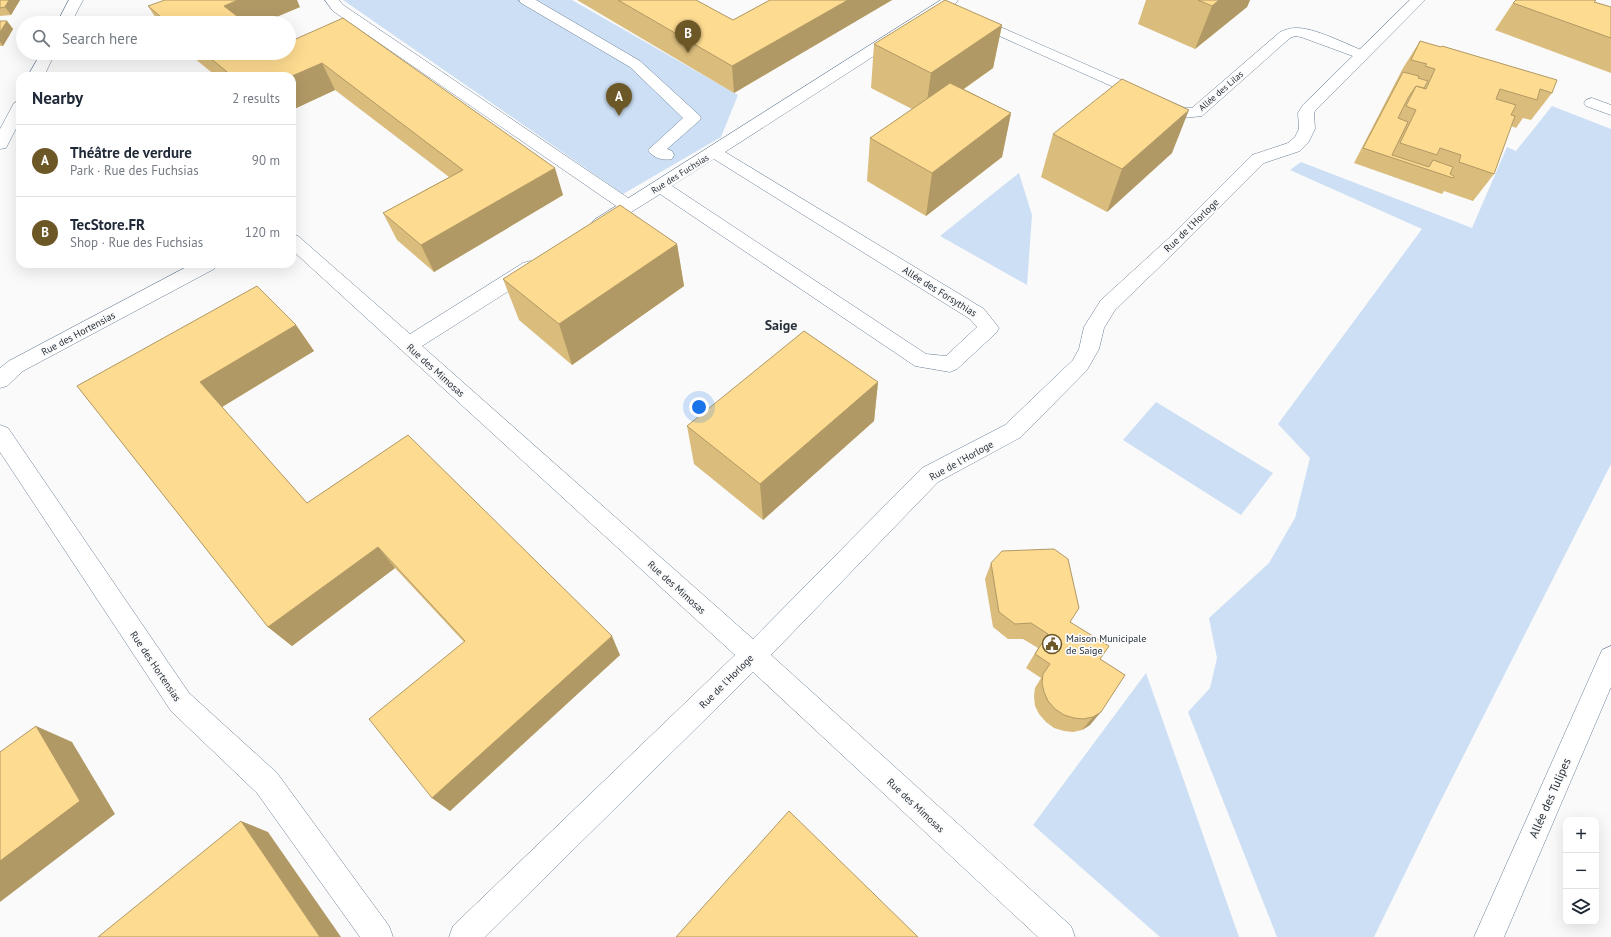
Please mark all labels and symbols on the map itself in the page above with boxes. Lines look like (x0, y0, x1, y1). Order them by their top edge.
pin: B (675, 20, 701, 53)
street label: Allée des Lilas (1196, 68, 1245, 113)
pin: A (606, 83, 632, 116)
street label: Rue des Fuchsias (649, 151, 711, 196)
street label: Rue de l'Horloge (1161, 196, 1222, 255)
street label: Allée des Forsythias (900, 263, 979, 320)
street label: Rue des Hortensias (39, 308, 117, 358)
district label: Saige (765, 316, 797, 334)
street label: Rue des Mimosas (404, 341, 467, 400)
your location (689, 397, 709, 417)
street label: Rue de l'Horloge (927, 437, 996, 483)
street label: Rue des Mimosas (645, 558, 708, 617)
street label: Rue des Hortensias (127, 629, 184, 704)
place label: Maison Municipale de Saige (1066, 632, 1146, 657)
public building icon: Maison Municipale de Saige (1041, 633, 1063, 655)
street label: Rue de l'Horloge (697, 652, 756, 711)
street label: Allée des Tulipes (1525, 755, 1574, 840)
street label: Rue des Mimosas (884, 775, 947, 835)

